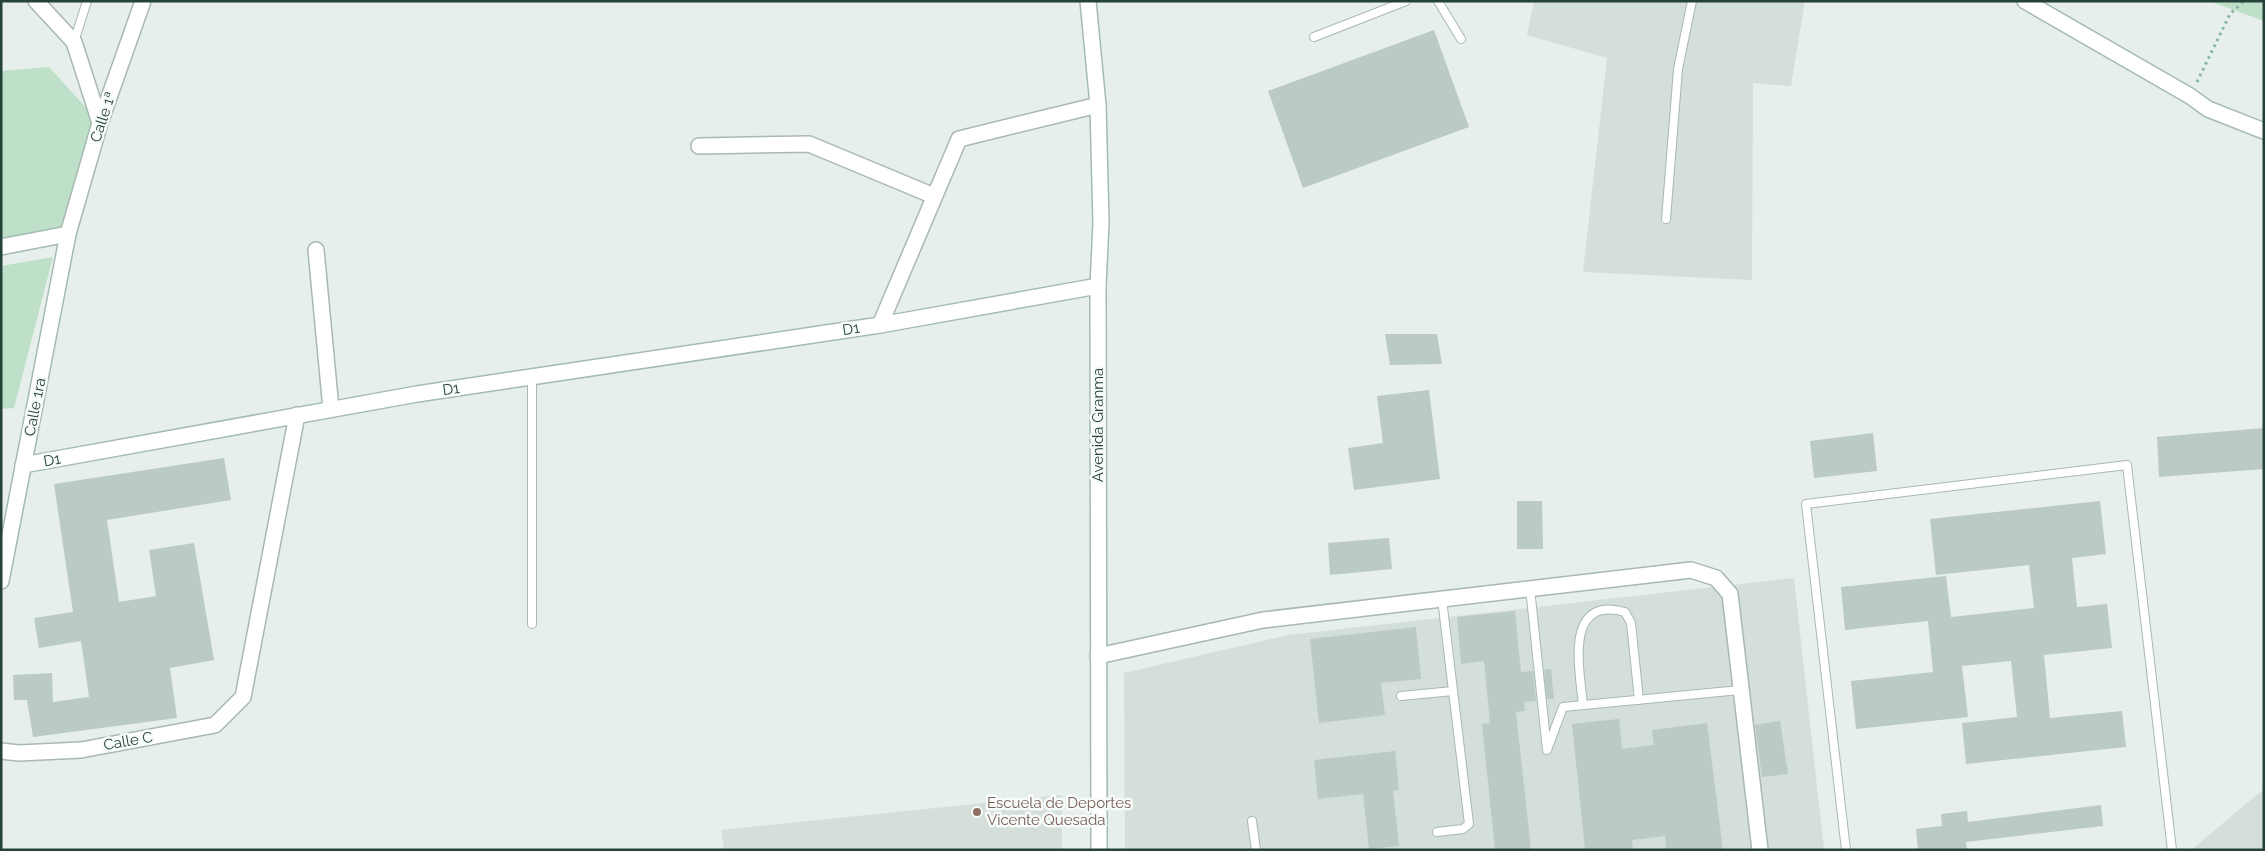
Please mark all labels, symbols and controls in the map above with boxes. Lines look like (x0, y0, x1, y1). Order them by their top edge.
street label: Calle 1ª (86, 89, 120, 145)
street label: D1 (841, 319, 861, 339)
street label: Avenida Granma (1089, 368, 1107, 482)
street label: Calle 1ra (21, 376, 49, 438)
street label: D1 (441, 379, 461, 399)
street label: D1 (42, 450, 63, 470)
street label: Calle C (102, 728, 154, 754)
place label: Escuela de Deportes Vicente Quesada (987, 794, 1131, 829)
marker: Escuela de Deportes Vicente Quesada (971, 806, 983, 818)

